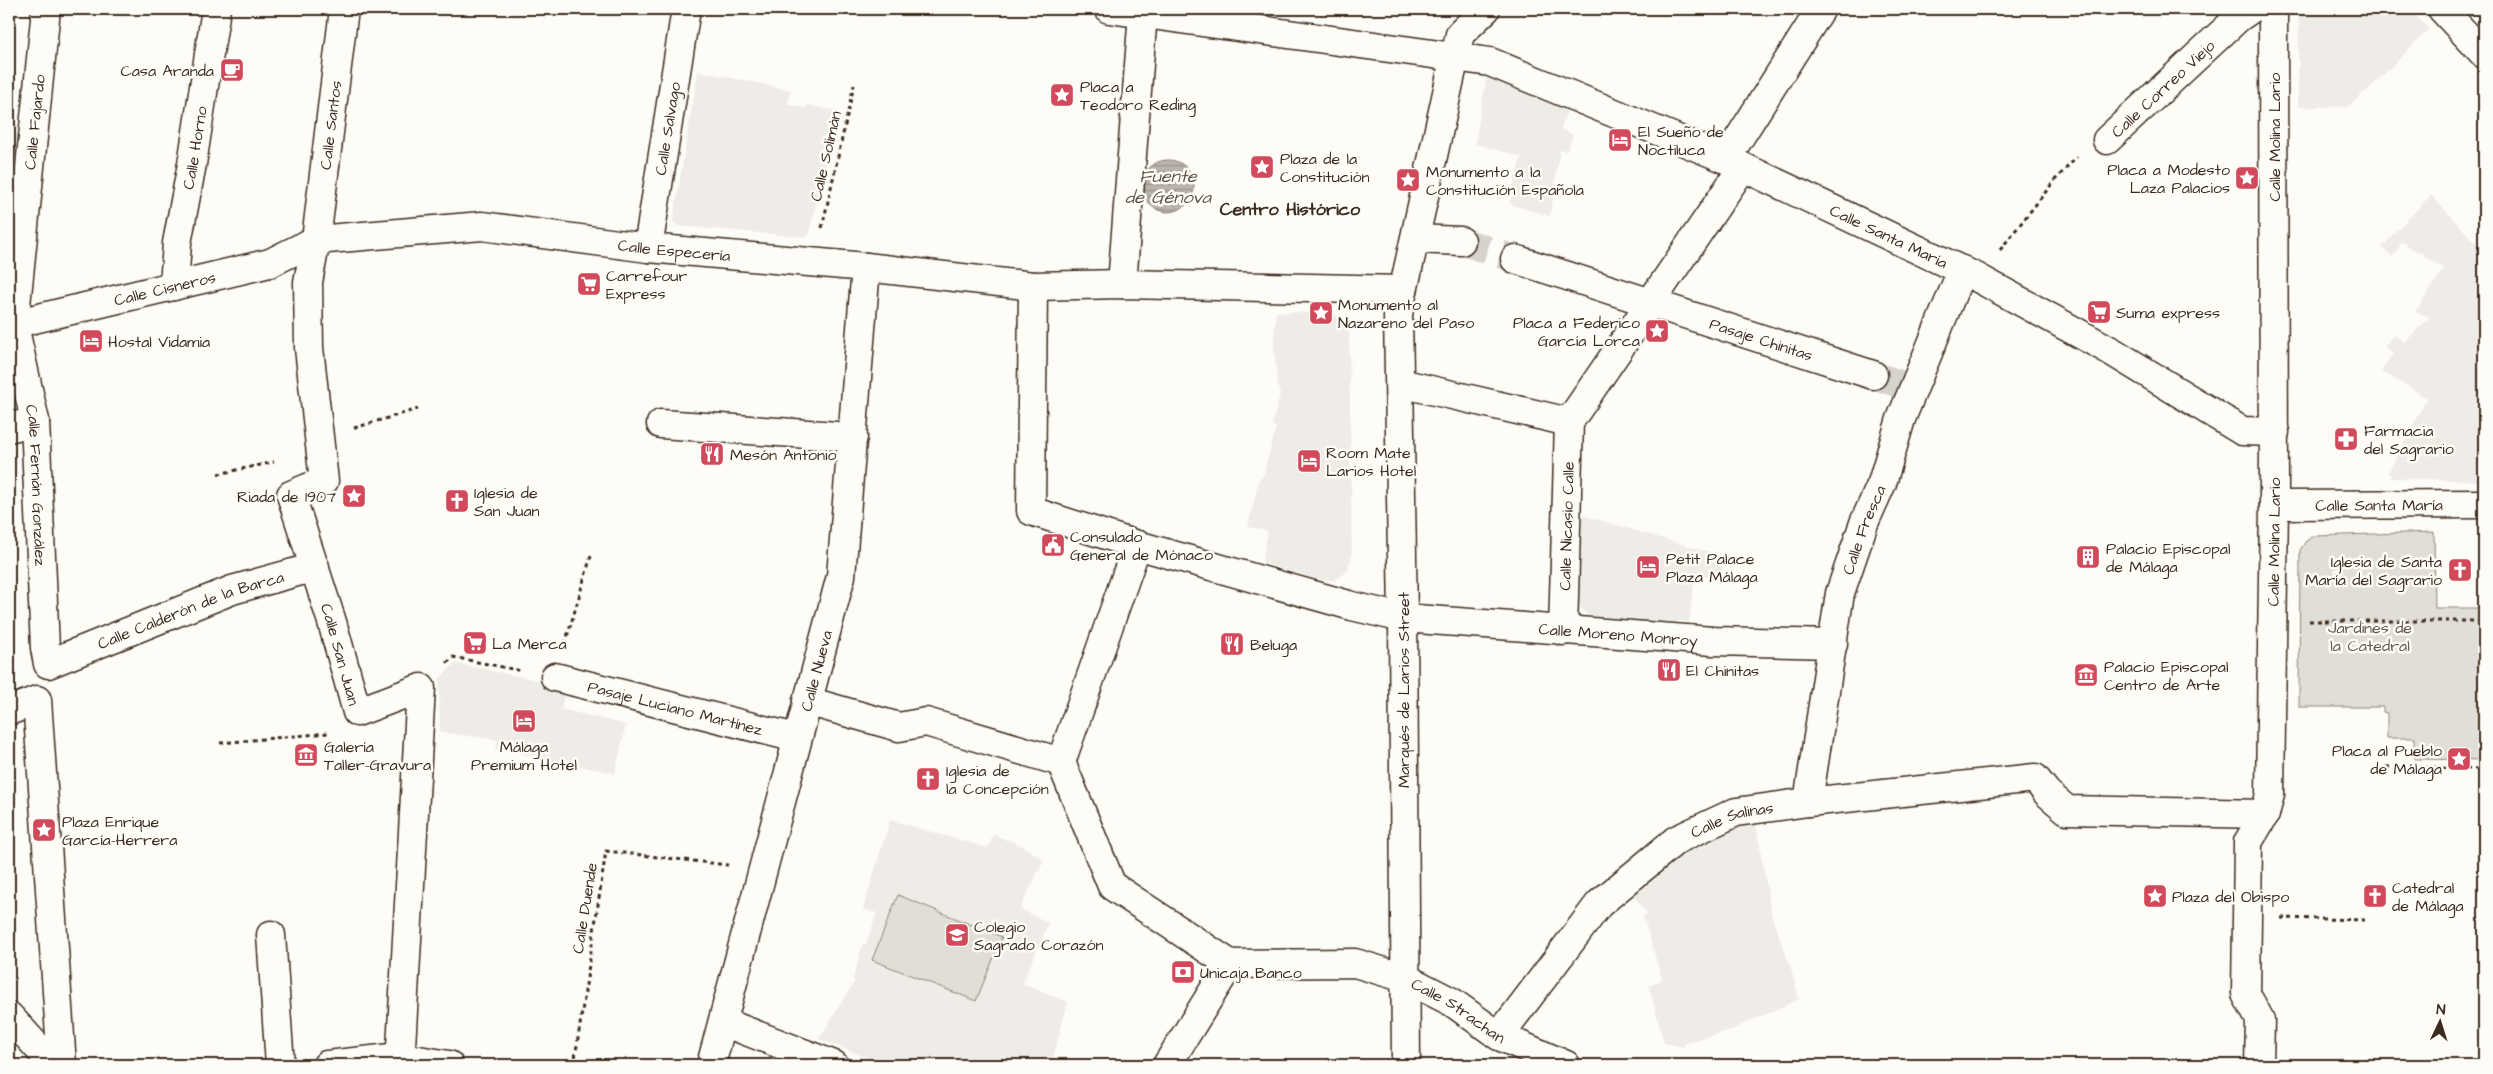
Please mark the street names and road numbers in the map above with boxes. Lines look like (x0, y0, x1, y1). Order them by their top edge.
street label: Calle Correo Viejo (2107, 35, 2220, 143)
street label: Calle Fajardo (19, 73, 51, 171)
street label: Calle Molina Lario (2264, 73, 2286, 201)
street label: Calle Santos (315, 79, 347, 171)
street label: Calle Salvago (650, 80, 686, 177)
street label: Calle Horno (177, 105, 213, 191)
street label: Calle Solimán (805, 109, 847, 204)
street label: Calle Santa María (1826, 200, 1951, 274)
street label: Calle Especería (617, 234, 731, 267)
street label: Calle Cisneros (112, 266, 218, 312)
street label: Pasaje Chinitas (1707, 313, 1815, 367)
street label: Calle Fernán González (20, 402, 51, 567)
street label: Calle Nicasio Calle (1554, 461, 1580, 591)
street label: Calle Molina Lario (2263, 478, 2286, 606)
street label: Calle Fresca (1837, 482, 1892, 578)
street label: Calle Santa María (2315, 494, 2443, 517)
street label: Calle Calderón de la Barca (94, 566, 286, 655)
street label: Marqués de Larios Street (1393, 591, 1415, 788)
street label: Calle San Juan (315, 601, 365, 708)
street label: Calle Moreno Monroy (1538, 618, 1699, 653)
street label: Calle Nueva (796, 628, 838, 714)
street label: Pasaje Luciano Martínez (585, 676, 765, 741)
street label: Calle Salinas (1687, 797, 1775, 844)
street label: Calle Duende (567, 861, 603, 955)
street label: Calle Strachan (1407, 973, 1508, 1049)

